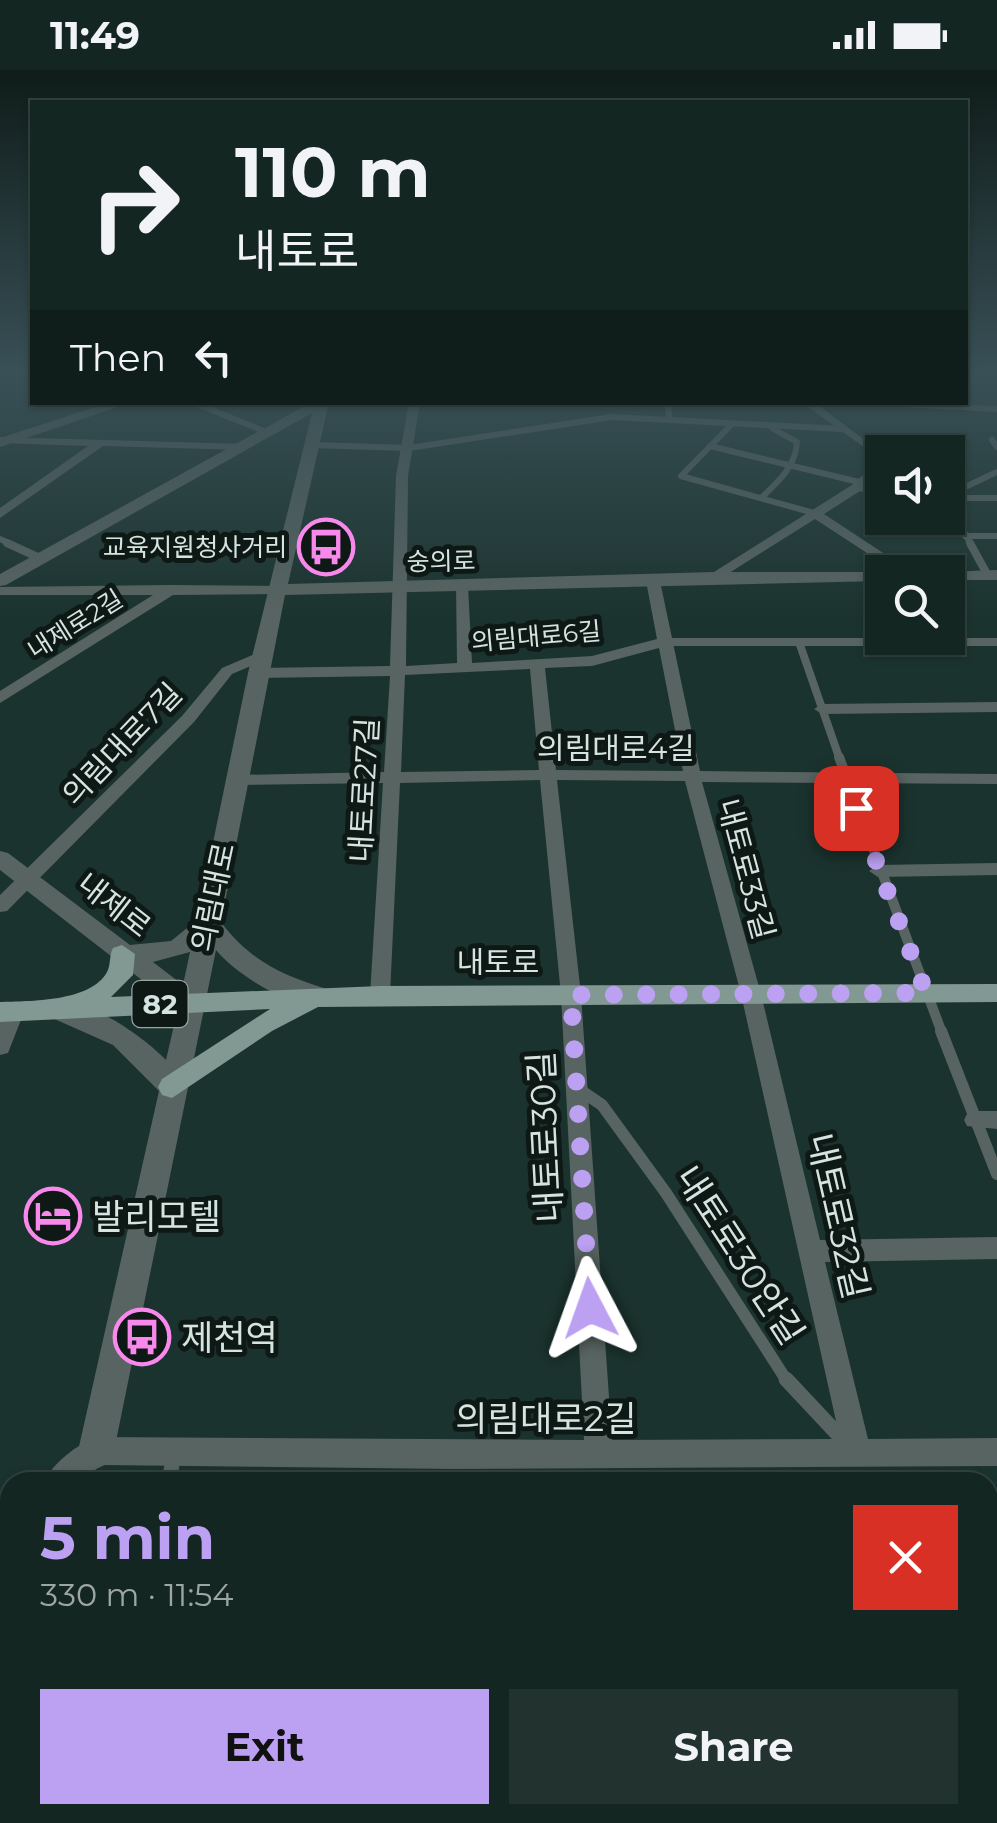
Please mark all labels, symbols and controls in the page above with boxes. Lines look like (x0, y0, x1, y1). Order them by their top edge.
text: 11:49 (50, 12, 140, 59)
text: 110 m (235, 129, 431, 215)
icon: right (70, 140, 200, 270)
text: 내토로 (235, 223, 359, 278)
icon: left (186, 330, 241, 385)
text: Then (70, 334, 166, 381)
map controls (865, 435, 965, 655)
button: sound (865, 435, 965, 535)
bus stop icon: 교육지원청사거리 (296, 517, 356, 577)
place label: 교육지원청사거리 (103, 532, 287, 562)
street label: 숭의로 (406, 545, 476, 577)
button: search (865, 555, 965, 655)
street label: 내제로2길 (22, 583, 128, 665)
street label: 의림대로6길 (470, 615, 602, 657)
street label: 의림대로7길 (55, 675, 189, 813)
street label: 내토로27길 (342, 717, 386, 863)
street label: 의림대로4길 (537, 730, 695, 767)
pin (814, 766, 899, 851)
icon: arrive (829, 781, 884, 836)
street label: 내토로33길 (709, 795, 783, 943)
street label: 의림대로 (183, 839, 243, 955)
street label: 내제로 (70, 865, 158, 945)
street label: 내토로 (457, 944, 539, 981)
road number: 82 (132, 981, 188, 1027)
street label: 내토로30길 (519, 1050, 571, 1224)
street label: 내토로32길 (798, 1129, 878, 1303)
street label: 내토로30안길 (666, 1158, 814, 1352)
hotel icon: 발리모텔 (23, 1186, 83, 1246)
place label: 발리모텔 (92, 1195, 221, 1238)
position arrow (538, 1256, 642, 1360)
bus stop icon: 제천역 (112, 1307, 172, 1367)
place label: 제천역 (181, 1316, 278, 1359)
street label: 의림대로2길 (456, 1397, 636, 1440)
text: 5 min (40, 1501, 215, 1574)
button: close (853, 1505, 958, 1610)
text: 330 m · 11:54 (40, 1575, 233, 1614)
button: Exit (40, 1689, 489, 1804)
button: Share (509, 1689, 958, 1804)

